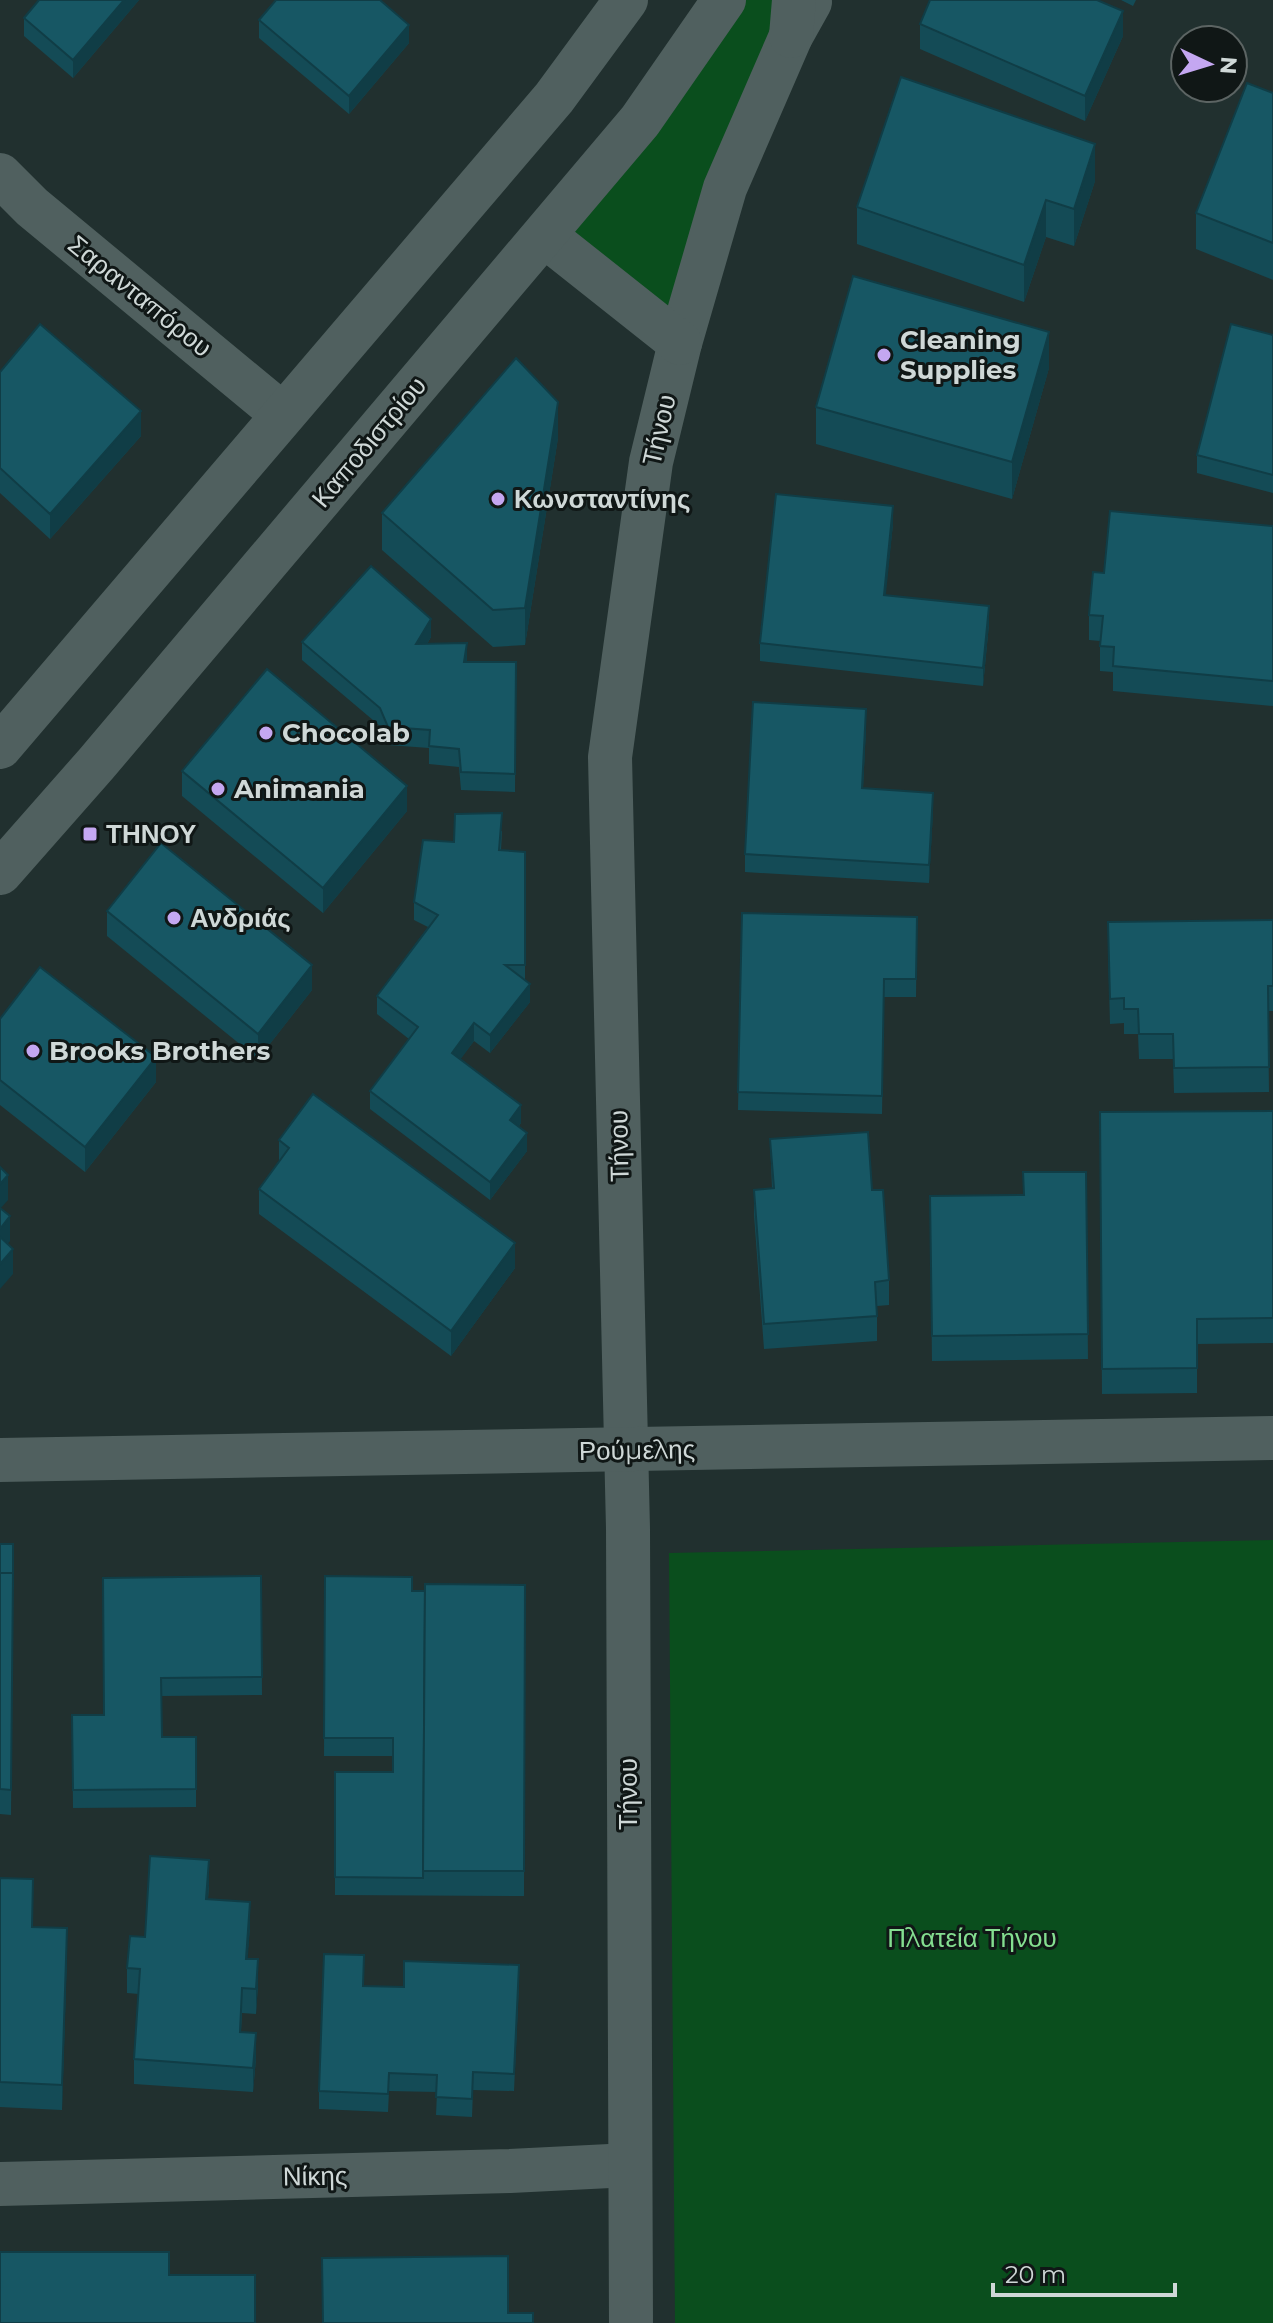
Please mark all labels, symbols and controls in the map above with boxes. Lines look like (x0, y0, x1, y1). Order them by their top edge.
north arrow (1169, 24, 1249, 104)
text: N (1214, 56, 1243, 75)
street label: Σαρανταπόρου (62, 228, 218, 364)
place label: Cleaning Supplies (900, 324, 1021, 386)
marker: Cleaning Supplies (875, 346, 893, 364)
street label: Καποδιστρίου (305, 370, 433, 514)
street label: Τήνου (635, 391, 683, 469)
place label: Κωνσταντίνης (514, 483, 690, 515)
marker: Κωνσταντίνης (489, 490, 507, 508)
place label: Chocolab (282, 717, 410, 749)
marker: Chocolab (257, 724, 275, 742)
place label: Animania (233, 773, 365, 805)
marker: Animania (209, 780, 227, 798)
place label: ΤΗΝΟΥ (106, 818, 196, 850)
marker: ΤΗΝΟΥ (81, 825, 99, 843)
place label: Ανδριάς (190, 902, 291, 934)
marker: Ανδριάς (165, 909, 183, 927)
place label: Brooks Brothers (49, 1035, 271, 1067)
marker: Brooks Brothers (24, 1042, 42, 1060)
street label: Τήνου (602, 1110, 636, 1182)
street label: Ρούμελης (579, 1433, 695, 1467)
street label: Τήνου (612, 1758, 644, 1830)
park label: Πλατεία Τήνου (887, 1922, 1057, 1954)
street label: Νίκης (282, 2159, 348, 2193)
scale bar (993, 2247, 1175, 2297)
text: 20 m (1005, 2260, 1066, 2289)

